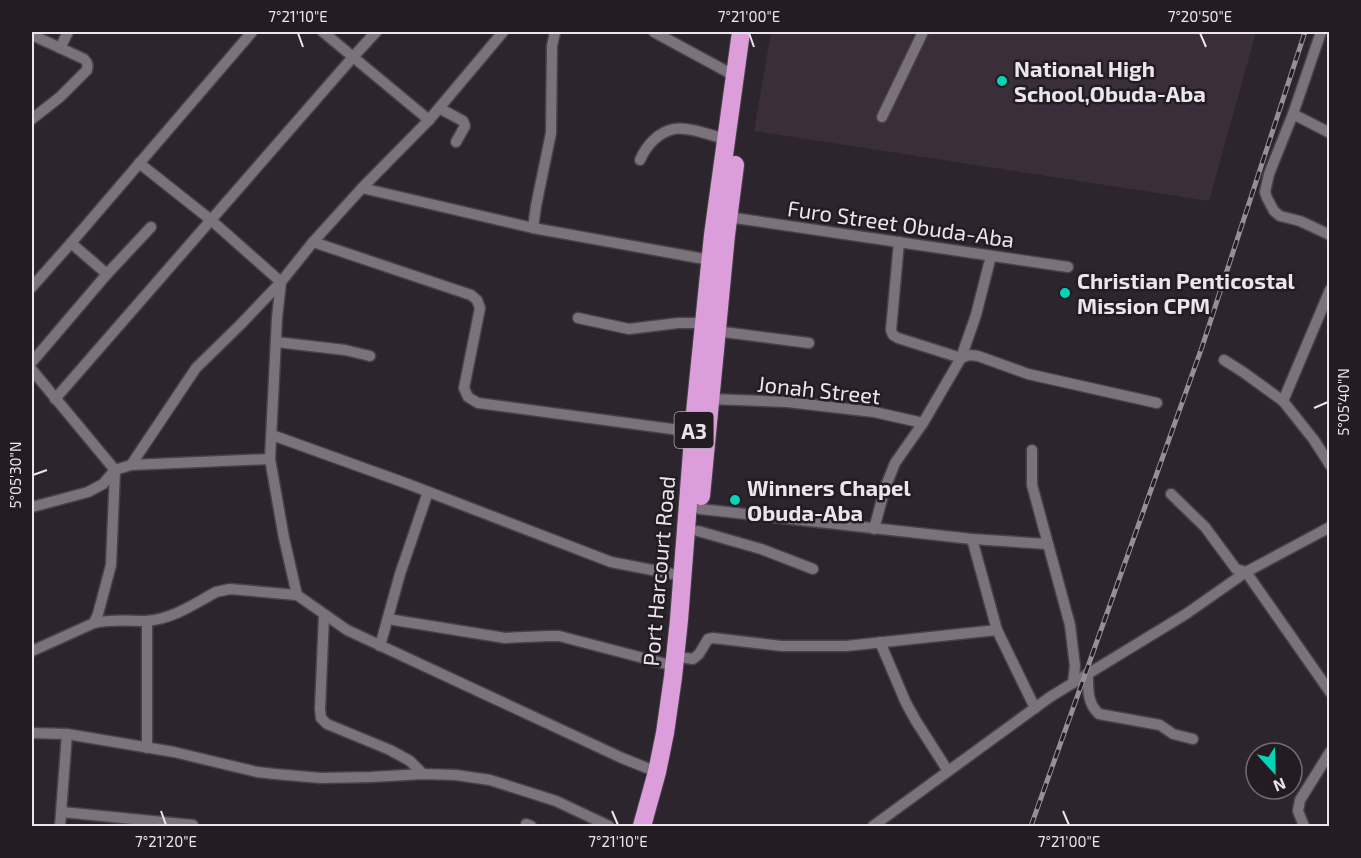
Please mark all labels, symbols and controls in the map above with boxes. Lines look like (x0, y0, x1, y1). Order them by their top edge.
text: 7°21'10"E (268, 7, 328, 25)
text: 7°21'00"E (718, 7, 780, 25)
text: 7°20'50"E (1168, 7, 1232, 25)
place label: National High School,Obuda-Aba (1014, 55, 1206, 106)
marker: National High School,Obuda-Aba (995, 74, 1009, 88)
street label: Furo Street Obuda-Aba (786, 194, 1016, 252)
place label: Christian Penticostal Mission CPM (1077, 267, 1295, 318)
marker: Christian Penticostal Mission CPM (1058, 286, 1072, 300)
text: 5°05'40"N (1334, 368, 1352, 436)
street label: Jonah Street (756, 370, 882, 408)
road number: A3 (674, 412, 714, 448)
text: 5°05'30"N (6, 442, 24, 508)
place label: Winners Chapel Obuda-Aba (747, 474, 912, 525)
street label: Port Harcourt Road (637, 475, 679, 667)
marker: Winners Chapel Obuda-Aba (728, 493, 742, 507)
north arrow (1244, 741, 1304, 801)
text: N (1271, 774, 1289, 796)
text: 7°21'20"E (135, 832, 197, 850)
text: 7°21'10"E (588, 832, 648, 850)
text: 7°21'00"E (1038, 832, 1100, 850)

